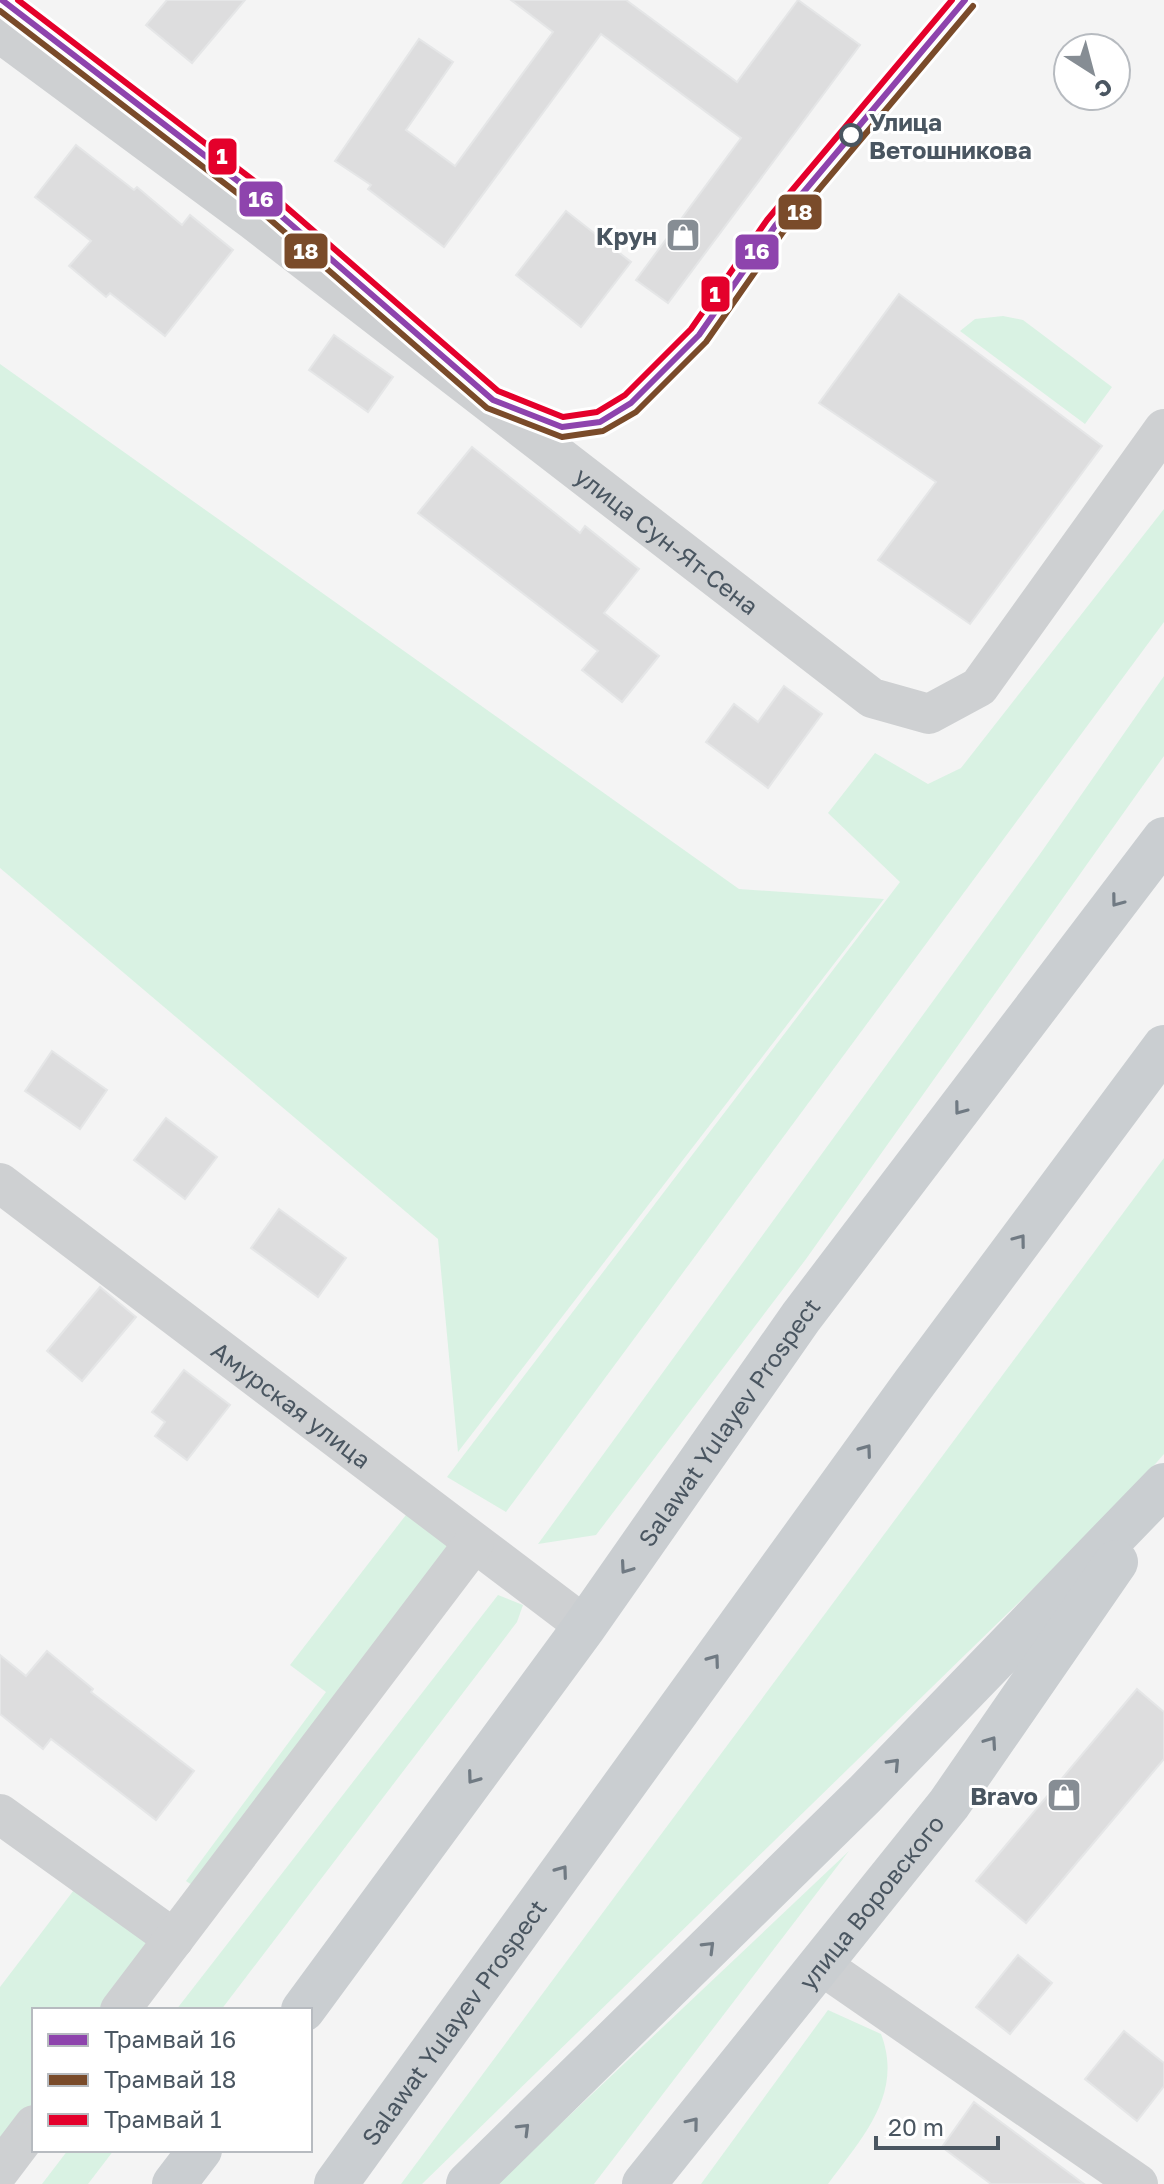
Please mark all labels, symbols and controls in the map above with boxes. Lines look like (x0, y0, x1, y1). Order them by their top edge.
north arrow (1052, 32, 1132, 112)
text: С (1090, 73, 1118, 104)
place label: Улица Ветошникова (869, 107, 1032, 164)
marker: Улица Ветошникова (840, 124, 862, 146)
line badge: 1 (207, 137, 238, 176)
text: 1 (216, 142, 228, 169)
line badge: 16 (238, 180, 284, 218)
text: 16 (248, 185, 274, 212)
line badge: 18 (777, 193, 823, 231)
text: 18 (787, 198, 813, 225)
shop icon: Крун (664, 216, 702, 254)
place label: Крун (596, 221, 657, 250)
line badge: 18 (283, 232, 329, 270)
line badge: 16 (734, 233, 780, 271)
text: 18 (293, 237, 319, 264)
text: 16 (744, 237, 770, 264)
line badge: 1 (700, 275, 731, 313)
text: 1 (709, 280, 721, 307)
street label: улица Сун-Ят-Сена (570, 460, 765, 620)
one-way arrow (1112, 893, 1126, 907)
one-way arrow (955, 1100, 969, 1114)
one-way arrow (1011, 1235, 1025, 1249)
street label: Salawat Yulayev Prospect (631, 1292, 825, 1551)
street label: Амурская улица (207, 1334, 377, 1473)
one-way arrow (856, 1444, 871, 1458)
one-way arrow (621, 1559, 636, 1573)
one-way arrow (704, 1655, 719, 1669)
one-way arrow (981, 1737, 996, 1751)
one-way arrow (884, 1759, 899, 1773)
one-way arrow (468, 1770, 483, 1784)
shop icon: Bravo (1045, 1776, 1083, 1814)
place label: Bravo (970, 1781, 1038, 1810)
street label: улица Воровского (792, 1809, 949, 1995)
one-way arrow (552, 1865, 566, 1880)
street label: Salawat Yulayev Prospect (355, 1893, 552, 2150)
one-way arrow (700, 1942, 714, 1956)
legend (32, 2008, 312, 2152)
text: Трамвай 16 (104, 2024, 236, 2053)
text: Трамвай 18 (104, 2064, 236, 2093)
scale bar (876, 2100, 998, 2150)
text: Трамвай 1 (104, 2104, 222, 2133)
text: 20 m (888, 2112, 944, 2141)
one-way arrow (683, 2118, 698, 2132)
one-way arrow (515, 2124, 529, 2139)

